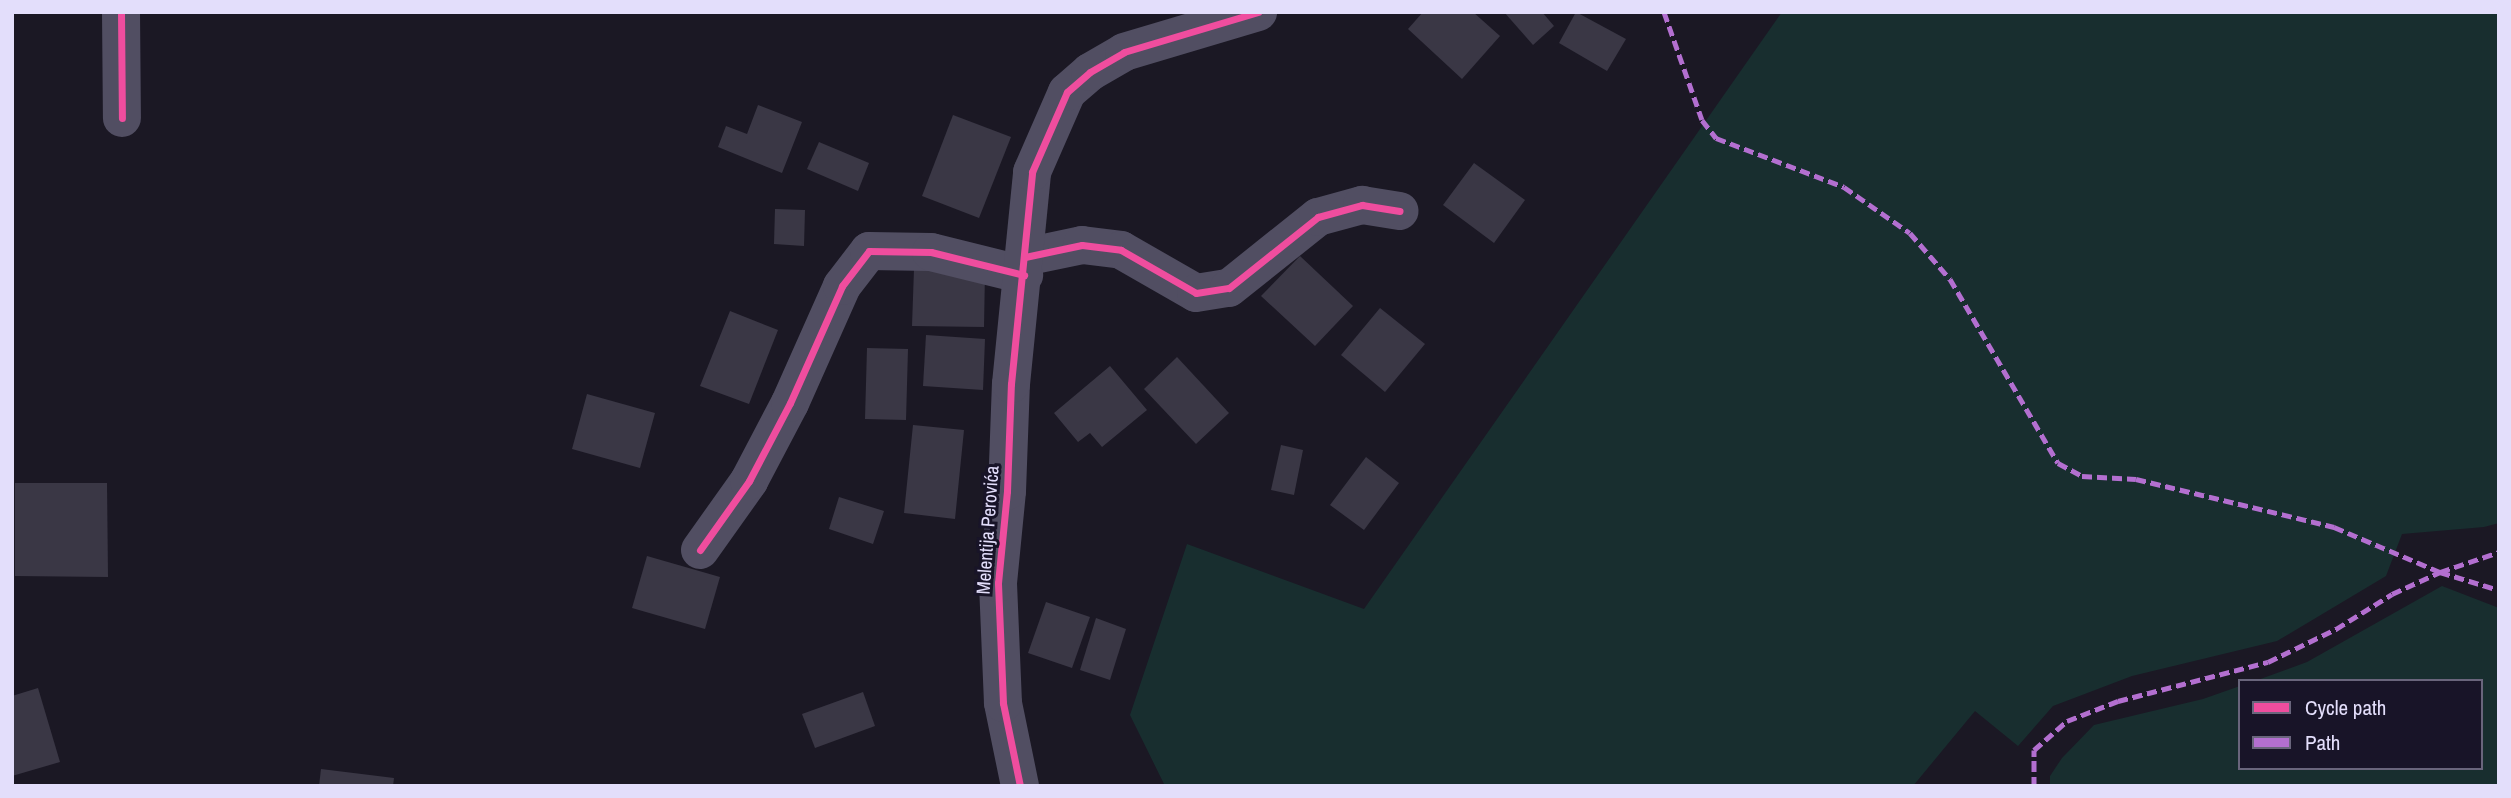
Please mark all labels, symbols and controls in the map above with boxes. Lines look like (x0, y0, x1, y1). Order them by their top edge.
street label: Melentija Perovića (972, 465, 1004, 595)
legend (2238, 679, 2483, 770)
text: Cycle path (2305, 693, 2386, 722)
text: Path (2305, 728, 2340, 757)

